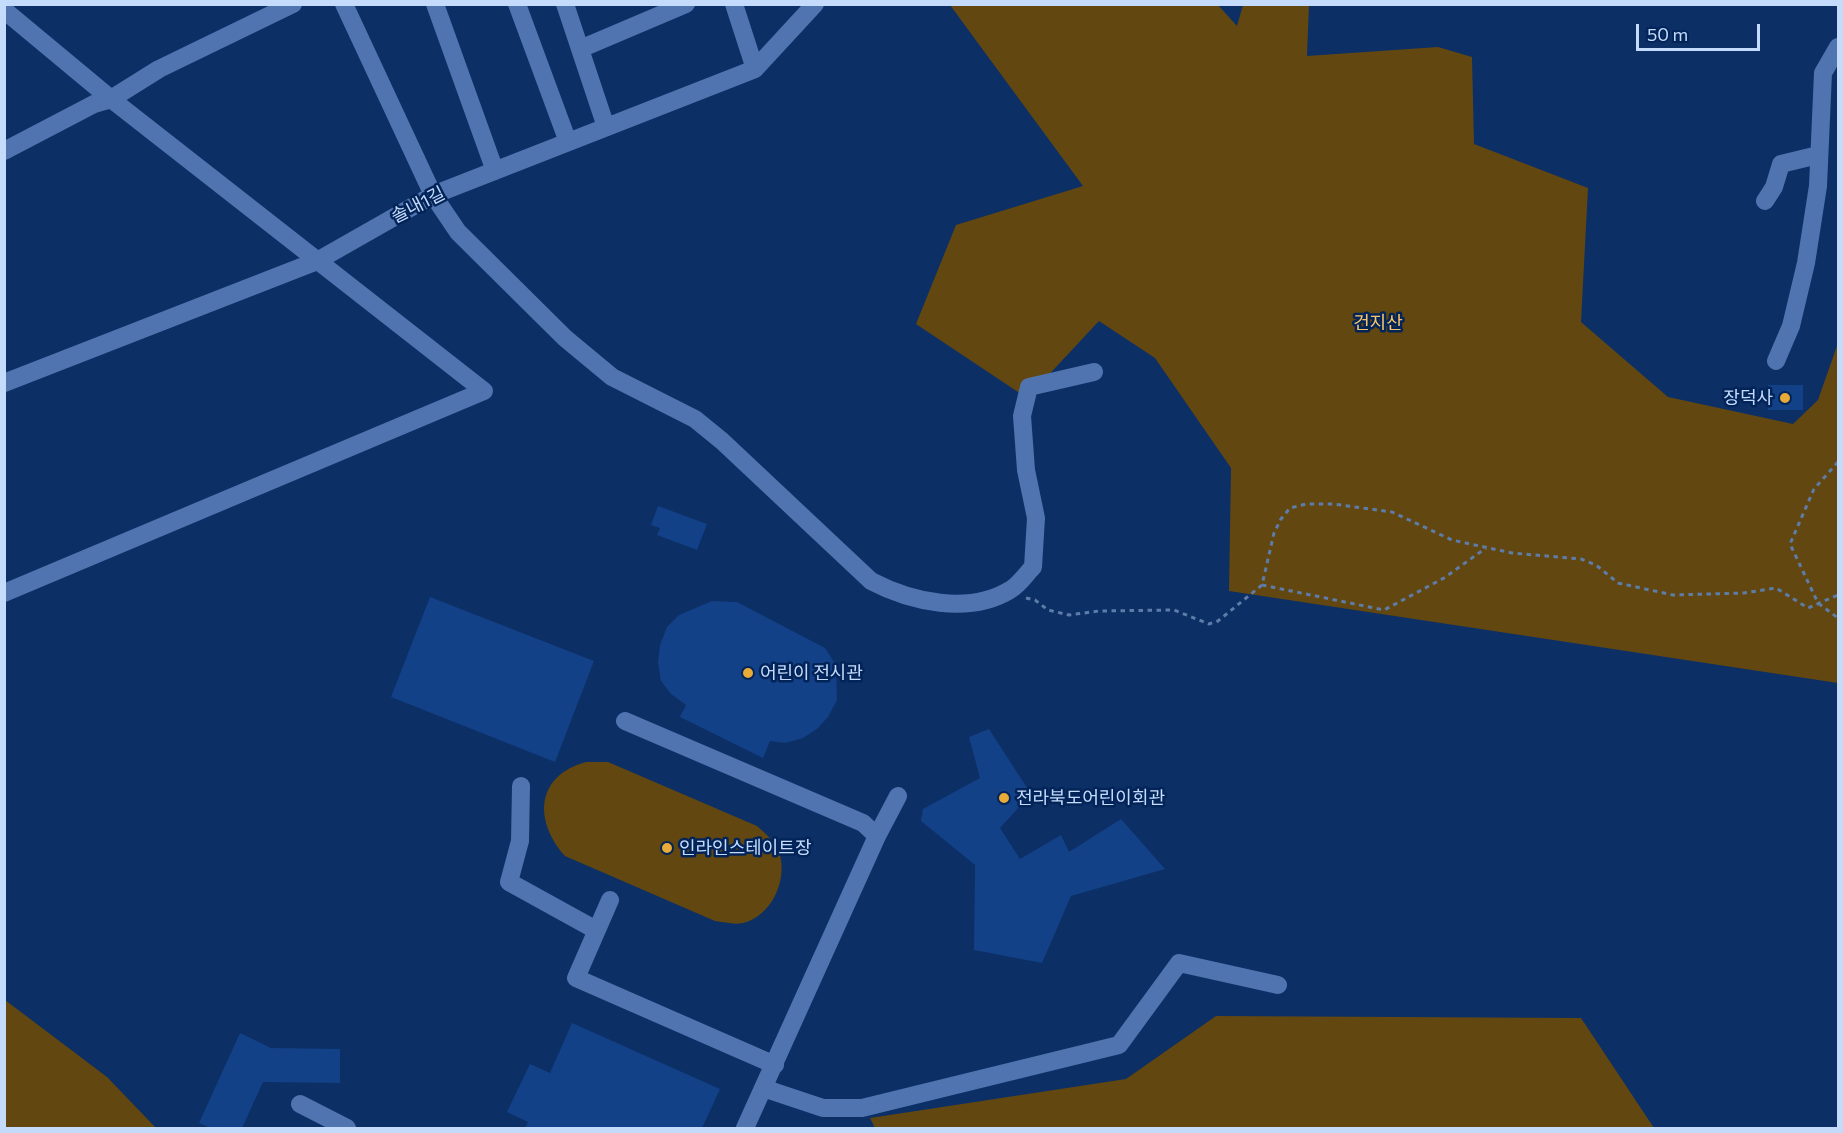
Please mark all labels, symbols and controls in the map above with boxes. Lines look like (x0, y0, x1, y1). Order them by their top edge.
scale bar (1639, 12, 1764, 50)
text: 50 m (1647, 23, 1688, 45)
street label: 솔내1길 (388, 182, 448, 228)
park label: 건지산 (1353, 312, 1403, 334)
place label: 장덕사 (1723, 387, 1773, 409)
marker: 장덕사 (1778, 391, 1792, 405)
place label: 어린이 전시관 (760, 662, 863, 684)
marker: 어린이 전시관 (741, 666, 755, 680)
place label: 전라북도어린이회관 (1016, 787, 1165, 809)
marker: 전라북도어린이회관 (997, 791, 1011, 805)
place label: 인라인스테이트장 (679, 837, 811, 859)
marker: 인라인스테이트장 (660, 841, 674, 855)

